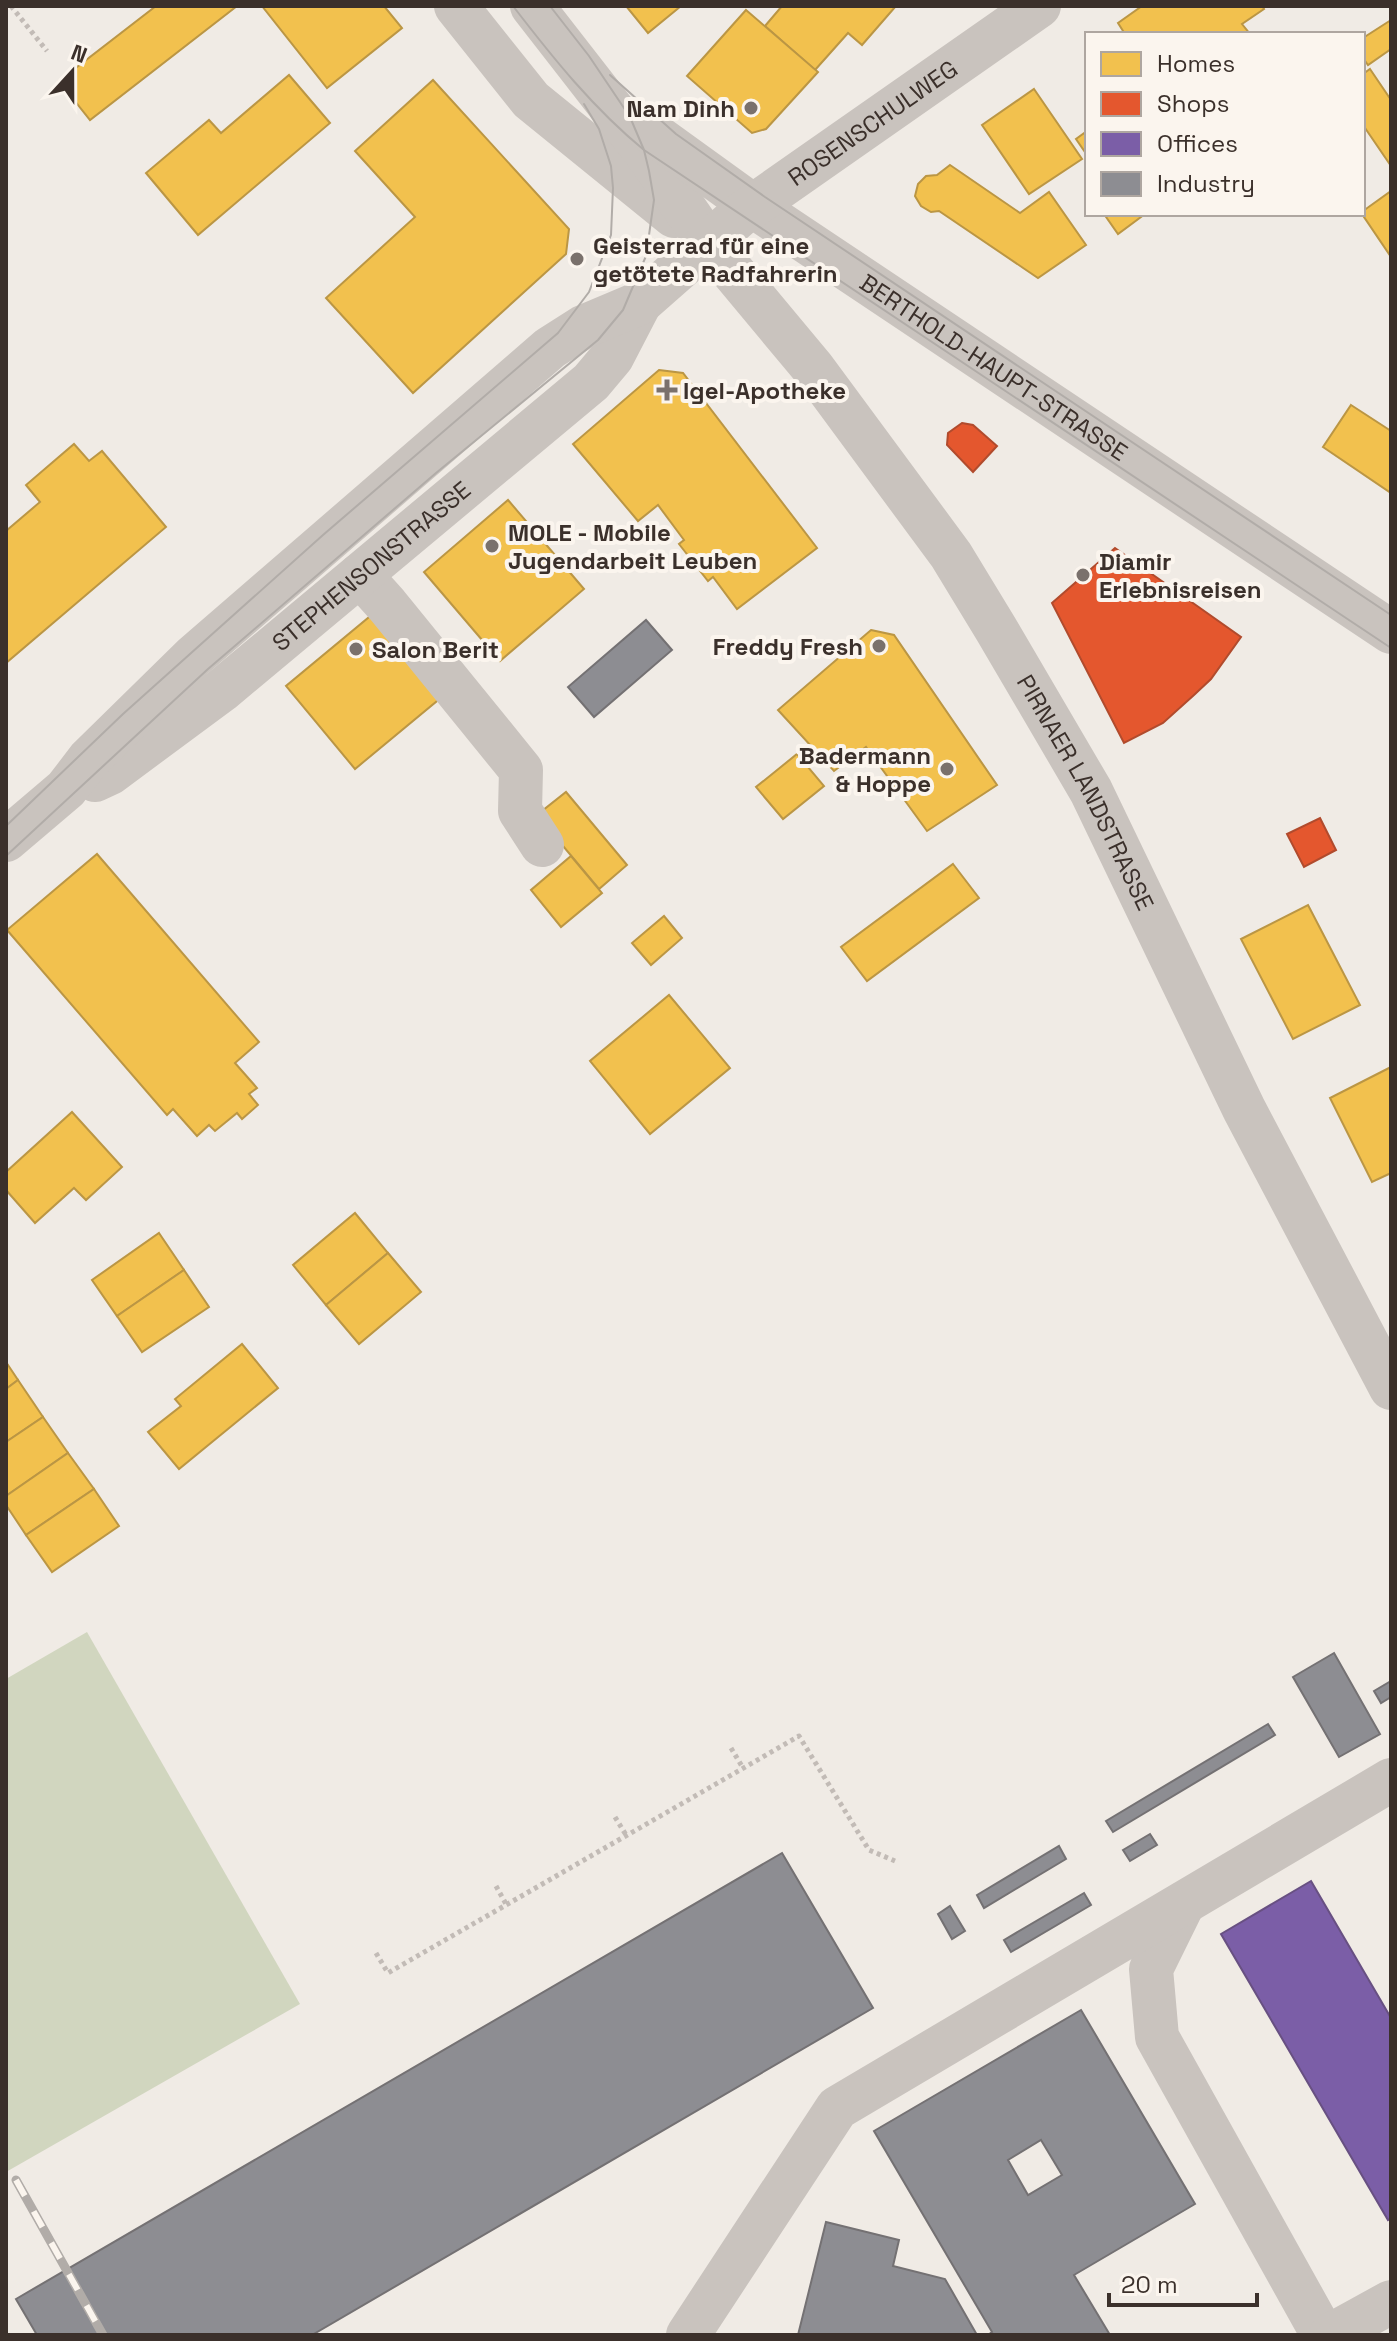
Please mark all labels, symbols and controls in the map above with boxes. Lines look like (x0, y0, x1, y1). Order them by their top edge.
north arrow (32, 32, 112, 112)
legend (1085, 32, 1365, 216)
text: N (67, 38, 91, 69)
text: Homes (1157, 48, 1235, 79)
street label: ROSENSCHULWEG (782, 53, 963, 192)
text: Shops (1157, 88, 1229, 119)
place label: Nam Dinh (627, 93, 735, 124)
marker: Nam Dinh (742, 99, 760, 117)
text: Offices (1157, 128, 1238, 159)
text: Industry (1157, 168, 1255, 199)
place label: Geisterrad für eine getötete Radfahrerin (593, 230, 838, 289)
marker: Geisterrad für eine getötete Radfahrerin (568, 250, 586, 268)
street label: BERTHOLD-HAUPT-STRASSE (854, 266, 1134, 467)
place label: Igel-Apotheke (683, 375, 846, 406)
marker: Igel-Apotheke (658, 381, 676, 399)
street label: STEPHENSONSTRASSE (265, 474, 477, 657)
place label: MOLE - Mobile Jugendarbeit Leuben (508, 517, 757, 576)
marker: MOLE - Mobile Jugendarbeit Leuben (483, 537, 501, 555)
place label: Diamir Erlebnisreisen (1099, 546, 1262, 605)
marker: Diamir Erlebnisreisen (1074, 566, 1092, 584)
place label: Freddy Fresh (713, 631, 863, 662)
place label: Salon Berit (372, 634, 499, 665)
marker: Freddy Fresh (870, 637, 888, 655)
marker: Salon Berit (347, 640, 365, 658)
street label: PIRNAER LANDSTRASSE (1010, 669, 1161, 915)
place label: Badermann & Hoppe (799, 740, 931, 799)
marker: Badermann & Hoppe (938, 760, 956, 778)
scale bar (1109, 2257, 1257, 2307)
text: 20 m (1121, 2269, 1178, 2300)

